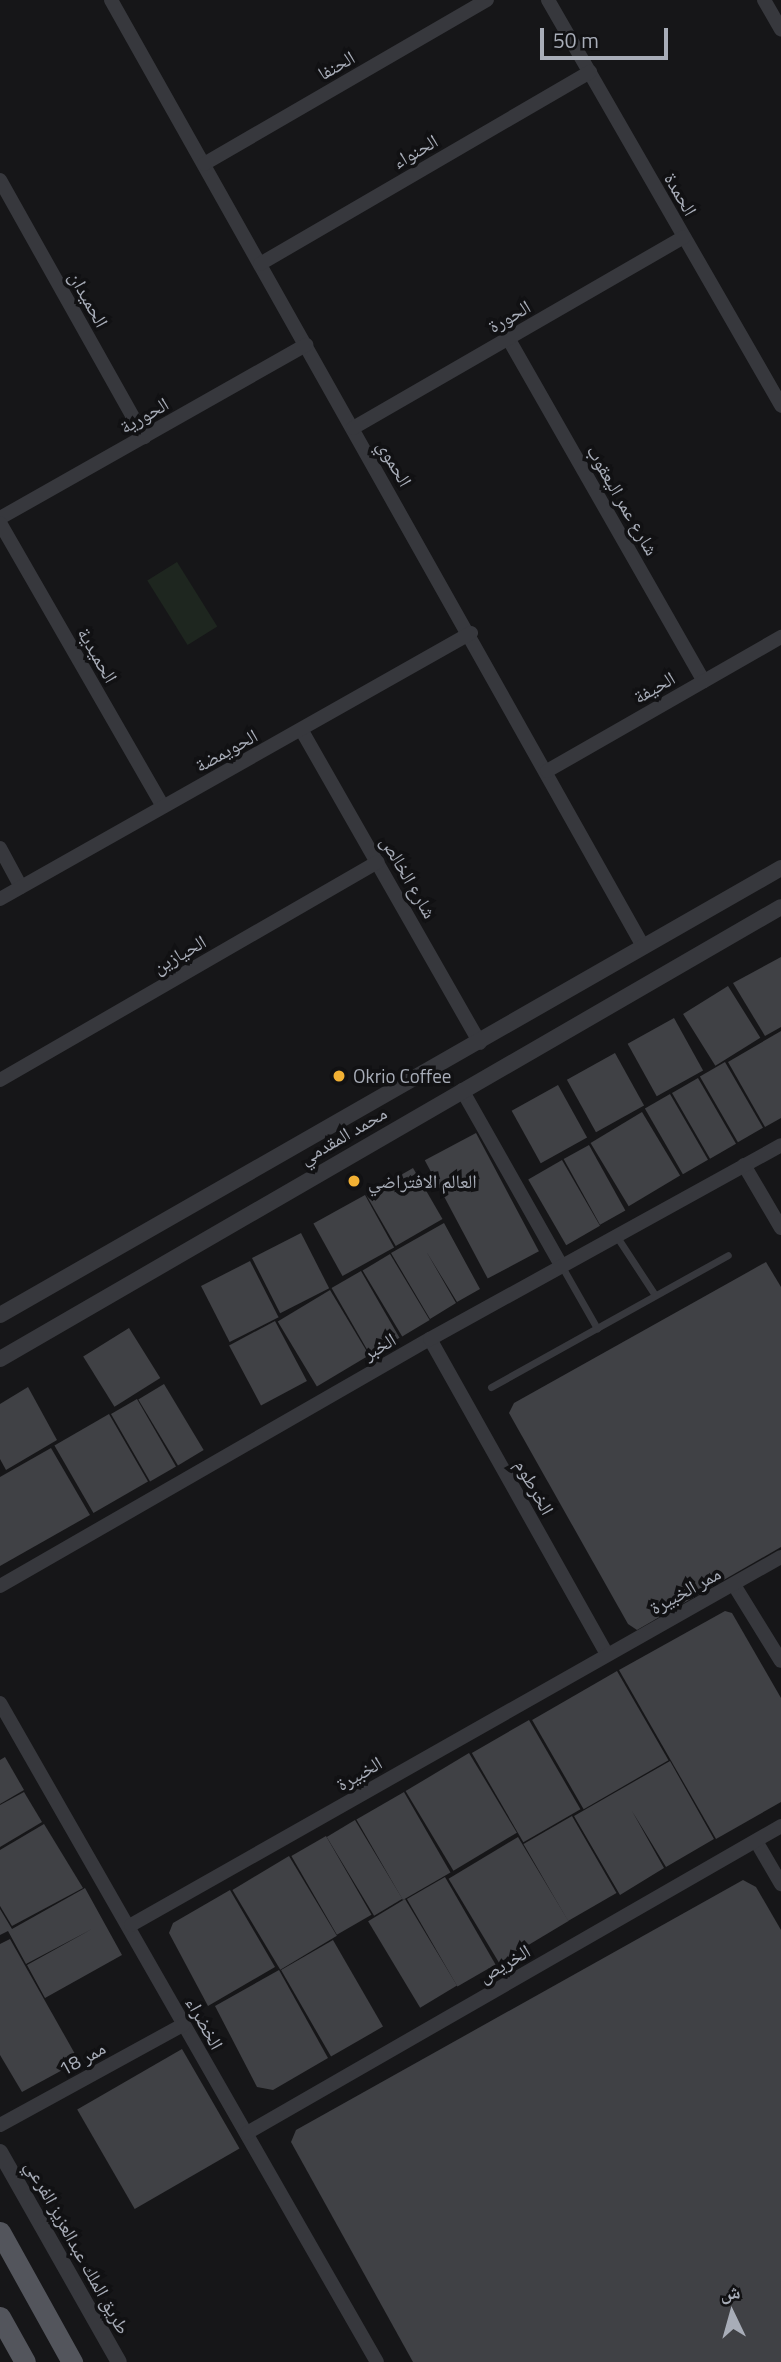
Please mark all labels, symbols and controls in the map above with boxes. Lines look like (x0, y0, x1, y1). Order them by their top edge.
scale bar (543, 14, 671, 58)
text: 50 m (553, 24, 599, 56)
street label: الحنفا (313, 45, 359, 85)
street label: الحنواء (388, 129, 442, 173)
street label: الحمدة (660, 168, 702, 220)
street label: الحميدان (64, 267, 114, 331)
street label: الحورة (484, 295, 534, 337)
street label: الحورية (116, 392, 172, 438)
street label: الحموي (373, 436, 417, 490)
street label: شارع عمر اليعقوب (582, 441, 664, 559)
street label: الحميدية (73, 623, 123, 687)
street label: الحيفة (629, 666, 679, 708)
street label: الحويمضة (191, 724, 261, 776)
street label: شارع الخالص (376, 832, 442, 922)
street label: الحيازين (148, 930, 210, 978)
place label: Okrio Coffee (353, 1065, 451, 1087)
marker: Okrio Coffee (331, 1068, 347, 1084)
street label: محمد المقدمي (295, 1101, 391, 1169)
place label: العالم الافتراضي (368, 1170, 477, 1192)
marker: العالم الافتراضي (346, 1173, 362, 1189)
street label: الخبر (358, 1328, 400, 1364)
street label: الخرطوم (511, 1455, 559, 1519)
street label: ممر الخبيرة (646, 1561, 724, 1619)
street label: الخبيرة (332, 1751, 386, 1795)
street label: الخريص (474, 1939, 534, 1987)
street label: الخضراء (181, 1993, 229, 2053)
street label: ممر 18 (55, 2036, 109, 2080)
street label: طريق الملك عبدالعزيز الفرعي (21, 2156, 135, 2338)
text: ش (719, 2276, 741, 2307)
north arrow (697, 2278, 767, 2348)

